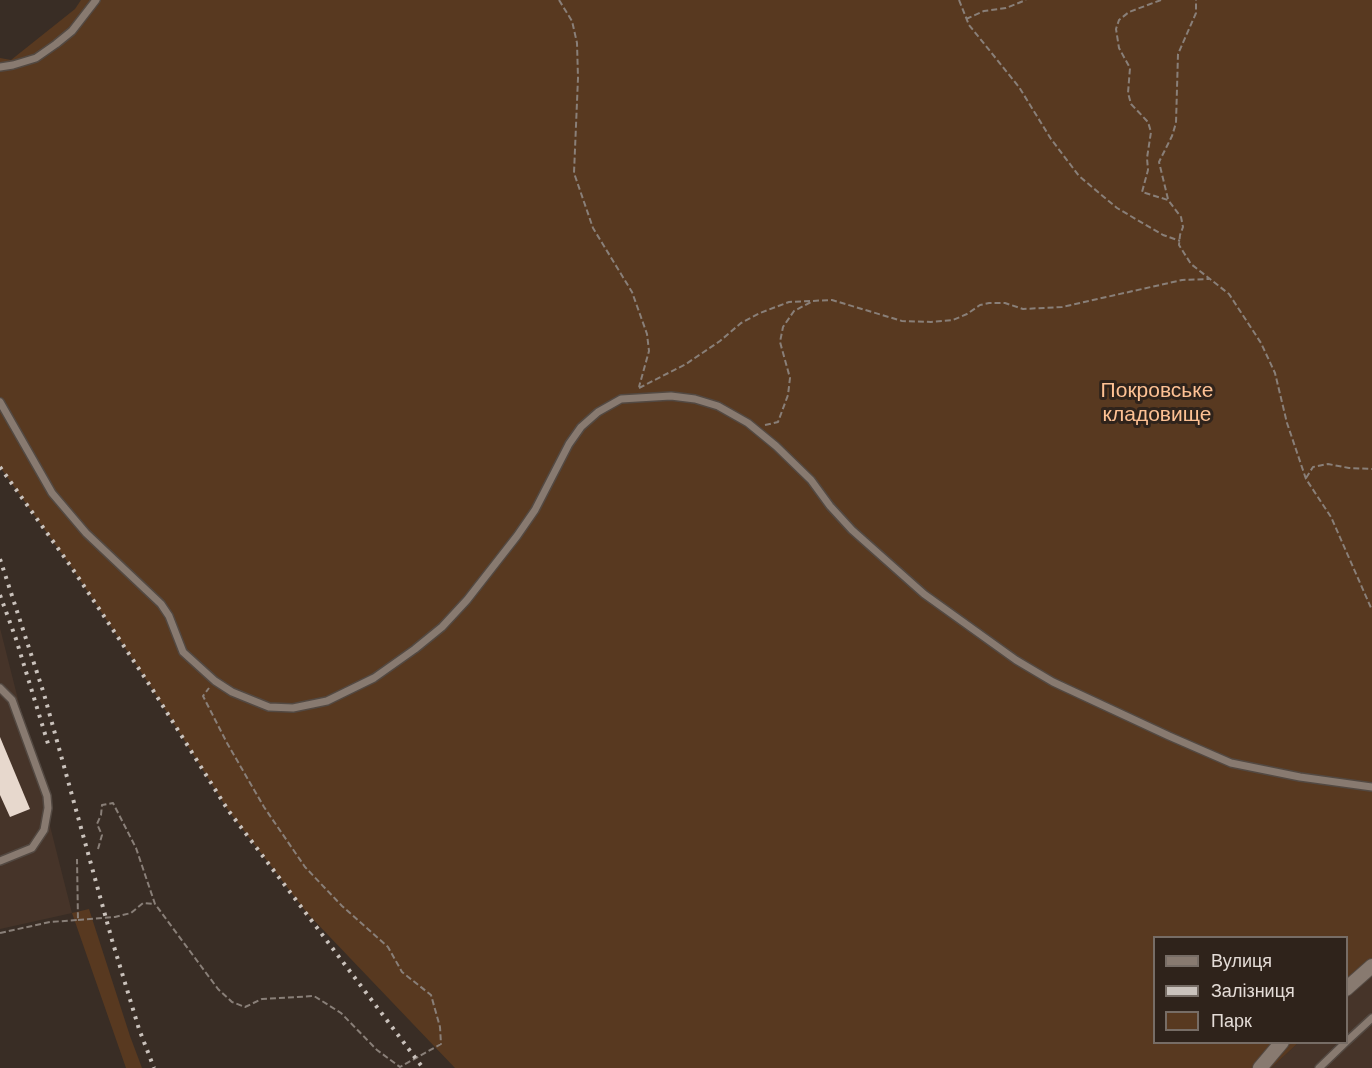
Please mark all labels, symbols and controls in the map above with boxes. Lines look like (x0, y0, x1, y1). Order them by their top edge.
park label: Покровське кладовище (1101, 378, 1213, 428)
legend (1153, 936, 1348, 1044)
text: Вулиця (1211, 949, 1272, 973)
text: Залізниця (1211, 979, 1295, 1003)
text: Парк (1211, 1009, 1252, 1033)

